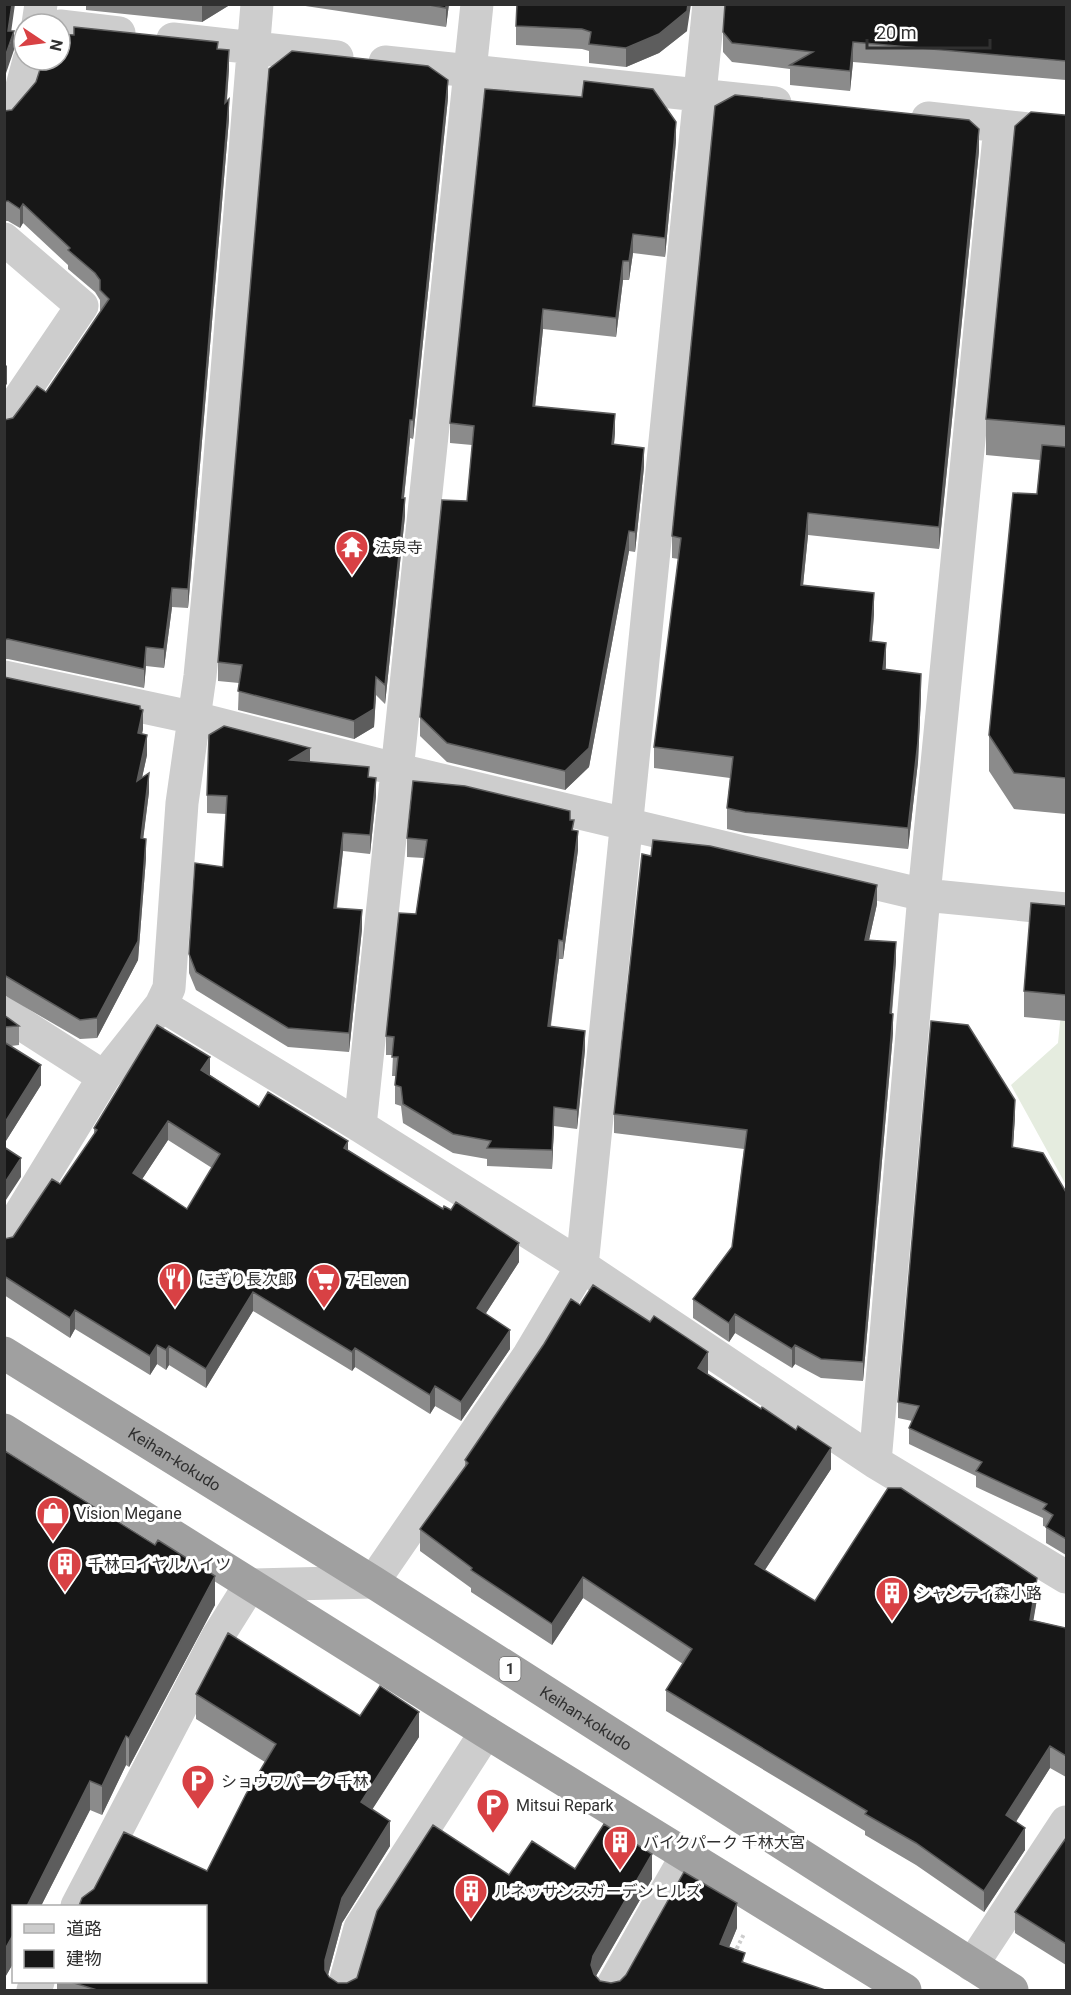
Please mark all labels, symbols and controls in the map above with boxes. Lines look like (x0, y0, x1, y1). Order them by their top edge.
north arrow (12, 12, 72, 72)
scale bar (867, 12, 990, 50)
text: 20 m (876, 22, 916, 43)
text: N (46, 38, 67, 53)
temple icon: 法泉寺 (334, 529, 370, 576)
place label: 法泉寺 (375, 538, 423, 557)
restaurant icon: にぎり長次郎 (157, 1261, 193, 1308)
supermarket icon: 7-Eleven (306, 1262, 342, 1309)
place label: にぎり長次郎 (198, 1270, 294, 1289)
place label: 7-Eleven (347, 1271, 407, 1290)
street label: Keihan-kokudo (125, 1424, 224, 1495)
shop icon: Vision Megane (35, 1495, 71, 1542)
place label: Vision Megane (76, 1504, 182, 1523)
building icon: 千林ロイヤルハイツ (47, 1546, 83, 1593)
place label: 千林ロイヤルハイツ (88, 1555, 231, 1574)
building icon: シャンティ森小路 (874, 1575, 910, 1622)
place label: シャンティ森小路 (915, 1584, 1042, 1603)
road number: 1 (500, 1657, 520, 1681)
street label: Keihan-kokudo (536, 1682, 635, 1755)
parking icon: ショウワパーク 千林 (180, 1763, 216, 1810)
place label: ショウワパーク 千林 (221, 1772, 369, 1791)
parking icon: Mitsui Repark (475, 1787, 511, 1834)
place label: Mitsui Repark (516, 1796, 614, 1815)
building icon: バイクパーク 千林大宮 (602, 1824, 638, 1871)
place label: バイクパーク 千林大宮 (643, 1833, 806, 1852)
building icon: ルネッサンスガーデンヒルズ (453, 1873, 489, 1920)
place label: ルネッサンスガーデンヒルズ (494, 1882, 702, 1901)
legend (12, 1905, 207, 1983)
text: 道路 (66, 1918, 102, 1939)
text: 建物 (66, 1948, 102, 1969)

